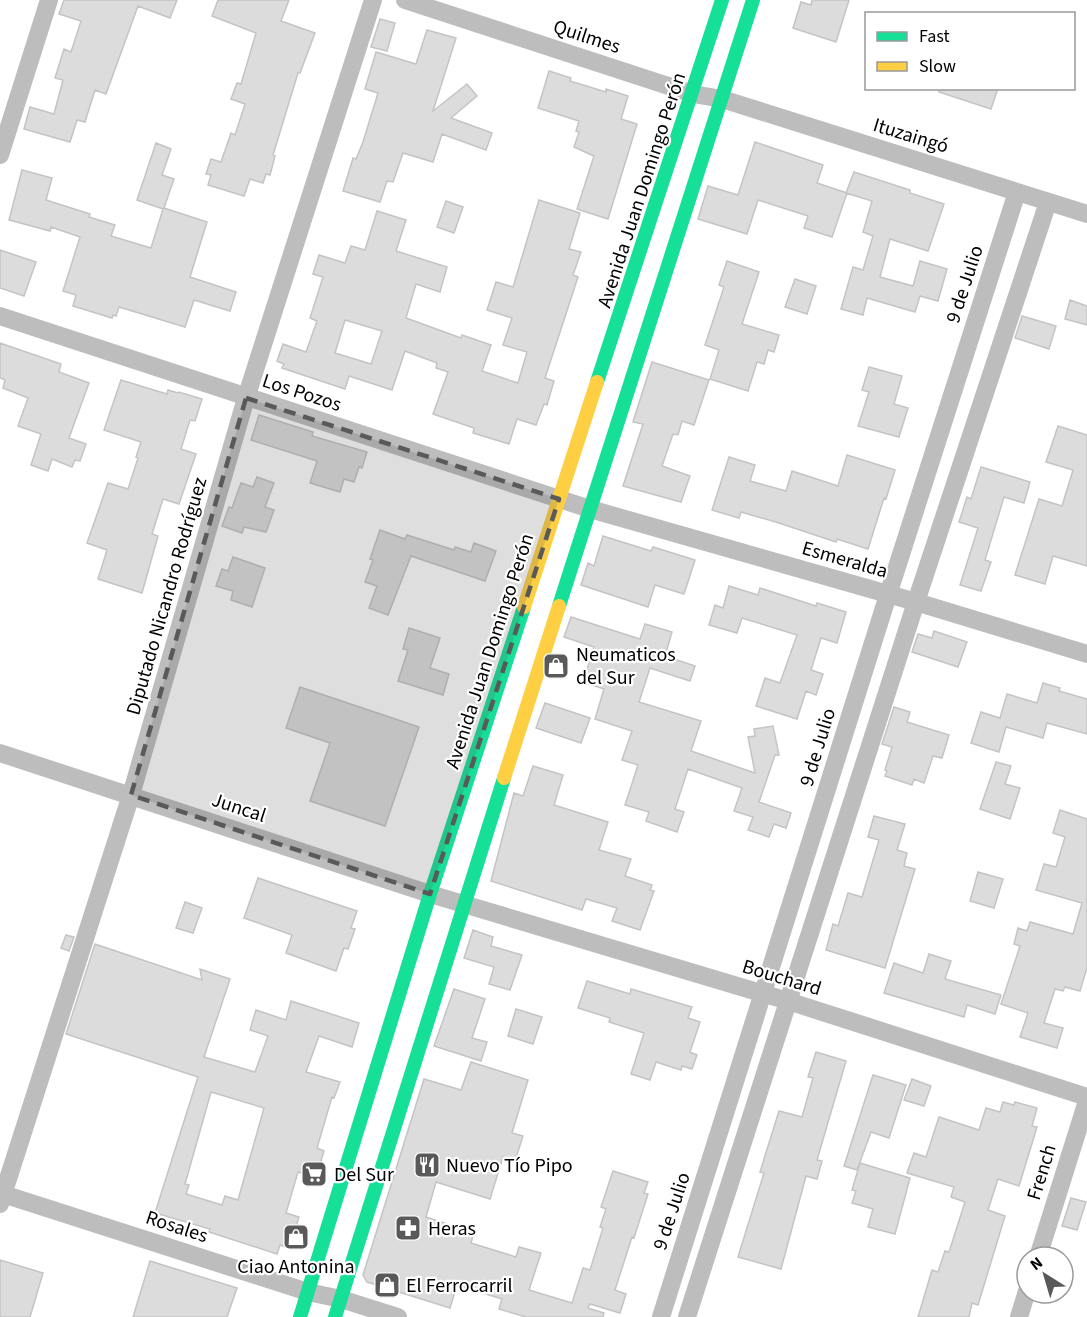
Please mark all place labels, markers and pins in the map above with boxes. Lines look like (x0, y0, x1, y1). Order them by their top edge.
place label: Neumaticos del Sur (576, 641, 676, 692)
shop icon: Neumaticos del Sur (541, 651, 571, 681)
restaurant icon: Nuevo Tío Pipo (412, 1150, 442, 1180)
place label: Nuevo Tío Pipo (446, 1152, 573, 1180)
supermarket icon: Del Sur (299, 1159, 329, 1189)
place label: Del Sur (334, 1161, 394, 1189)
pharmacy icon: Heras (393, 1213, 423, 1243)
place label: Heras (428, 1215, 476, 1243)
shop icon: Ciao Antonina (281, 1222, 311, 1252)
place label: Ciao Antonina (237, 1253, 355, 1281)
shop icon: El Ferrocarril (372, 1270, 402, 1300)
place label: El Ferrocarril (406, 1272, 513, 1300)

